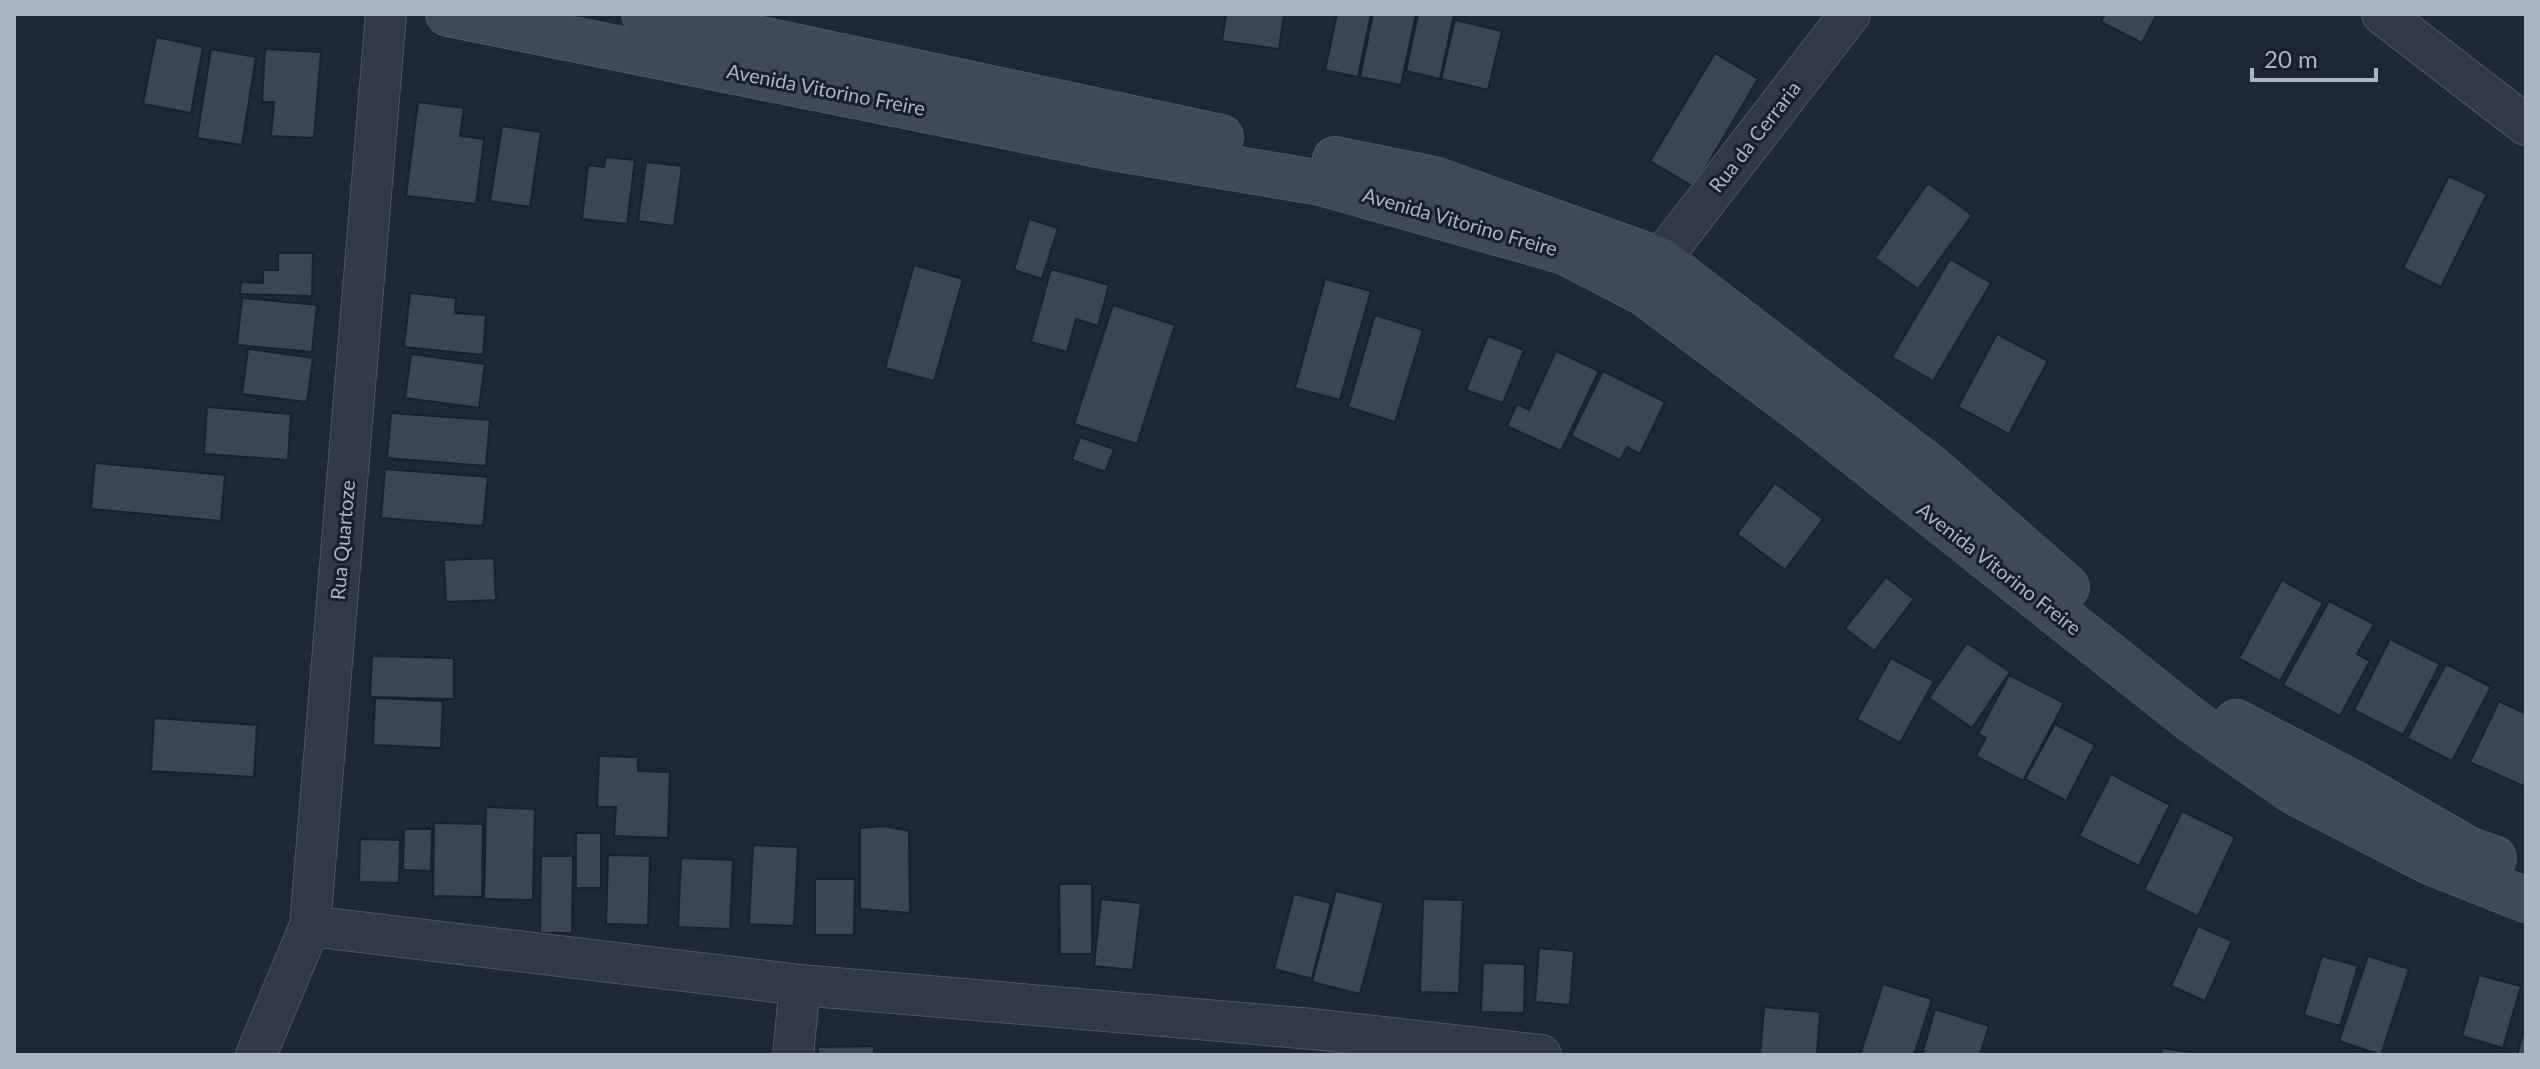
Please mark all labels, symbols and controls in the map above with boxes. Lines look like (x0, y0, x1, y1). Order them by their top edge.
scale bar (2252, 32, 2376, 82)
text: 20 m (2264, 44, 2318, 73)
street label: Avenida Vitorino Freire (725, 58, 927, 120)
street label: Rua da Cerraria (1703, 76, 1805, 197)
street label: Avenida Vitorino Freire (1360, 182, 1560, 260)
street label: Rua Quartoze (325, 479, 359, 601)
street label: Avenida Vitorino Freire (1913, 497, 2086, 640)

